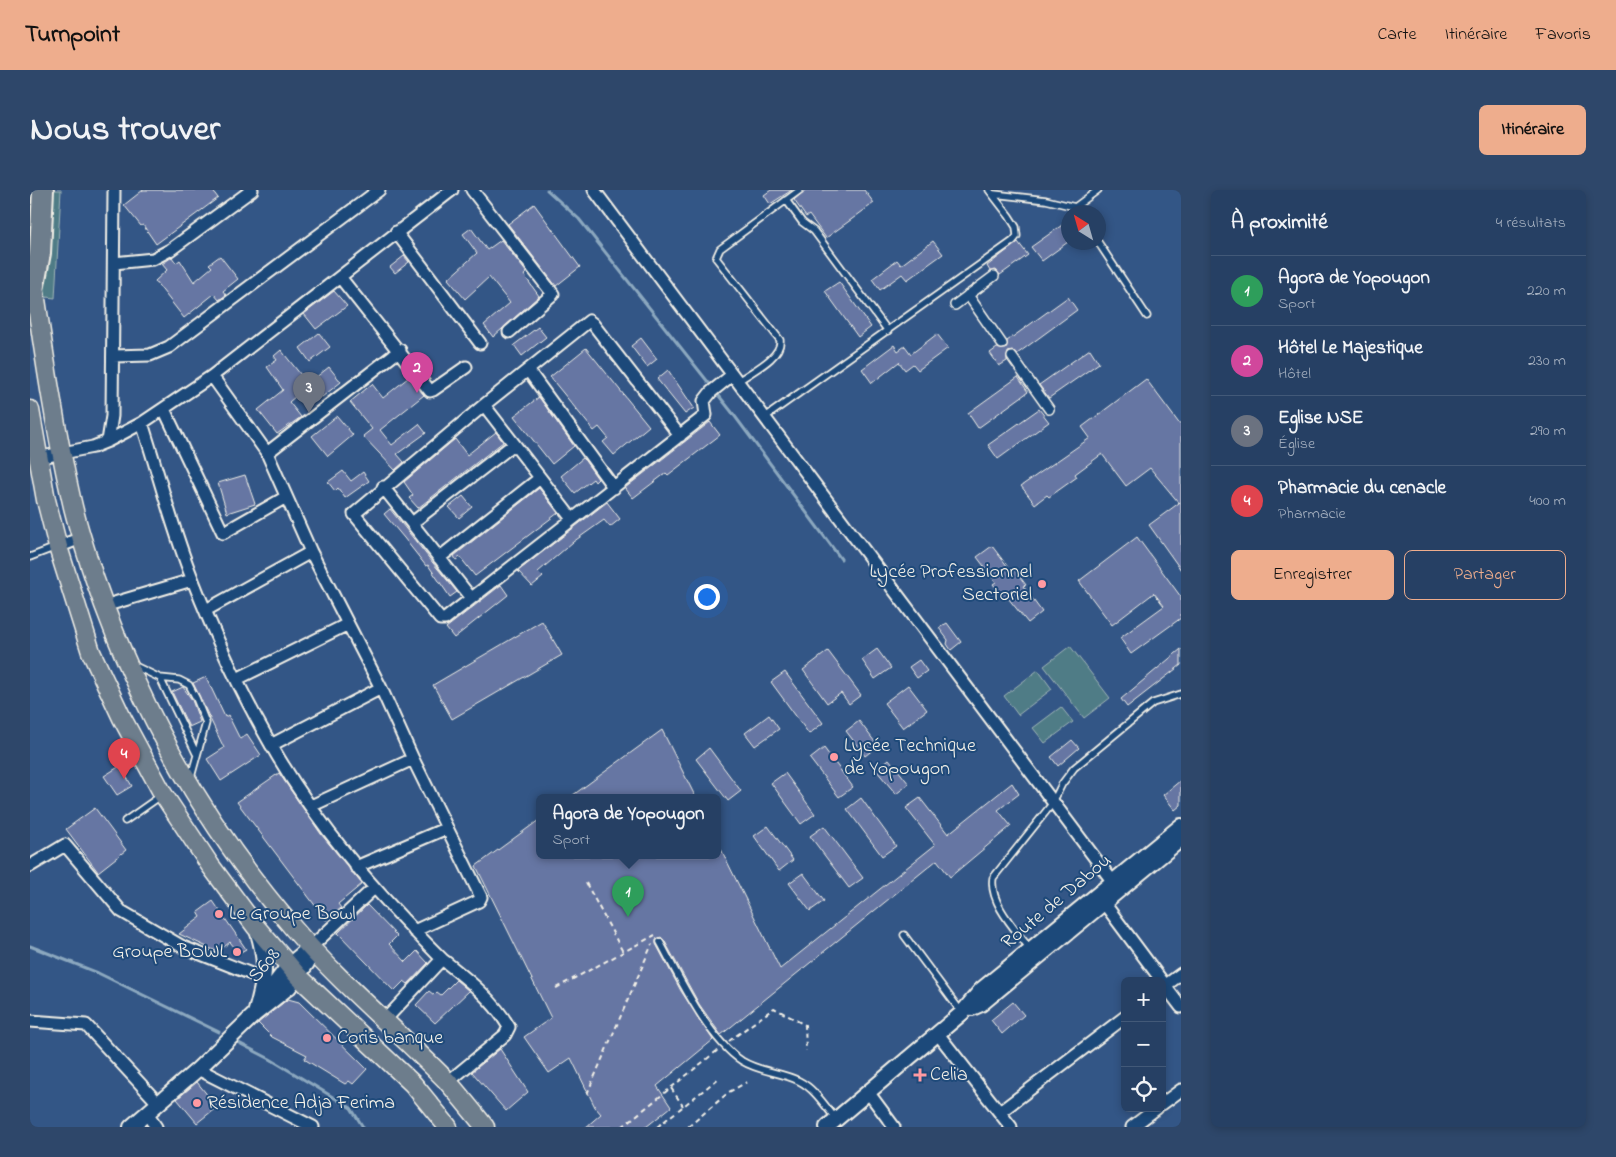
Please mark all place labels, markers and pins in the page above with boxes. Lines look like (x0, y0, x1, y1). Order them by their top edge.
pin: 2 (401, 352, 433, 393)
pin: 3 (293, 372, 325, 413)
place label: Lycée Professionnel Sectoriel (869, 558, 1032, 610)
marker: Lycée Professionnel Sectoriel (1036, 578, 1048, 590)
place label: Lycée Technique de Yopougon (844, 732, 976, 785)
pin: 4 (108, 738, 140, 779)
marker: Lycée Technique de Yopougon (828, 751, 840, 763)
pin: 1 (612, 876, 644, 917)
place label: Le Groupe Bowl (229, 900, 356, 929)
marker: Le Groupe Bowl (213, 908, 225, 920)
place label: Groupe BOWL (112, 938, 228, 967)
marker: Groupe BOWL (231, 946, 243, 958)
place label: Coris banque (337, 1024, 443, 1053)
marker: Coris banque (321, 1032, 333, 1044)
place label: Celia (930, 1061, 968, 1090)
marker: Celia (914, 1069, 926, 1081)
place label: Résidence Adja Ferima (207, 1089, 395, 1118)
marker: Résidence Adja Ferima (191, 1097, 203, 1109)

